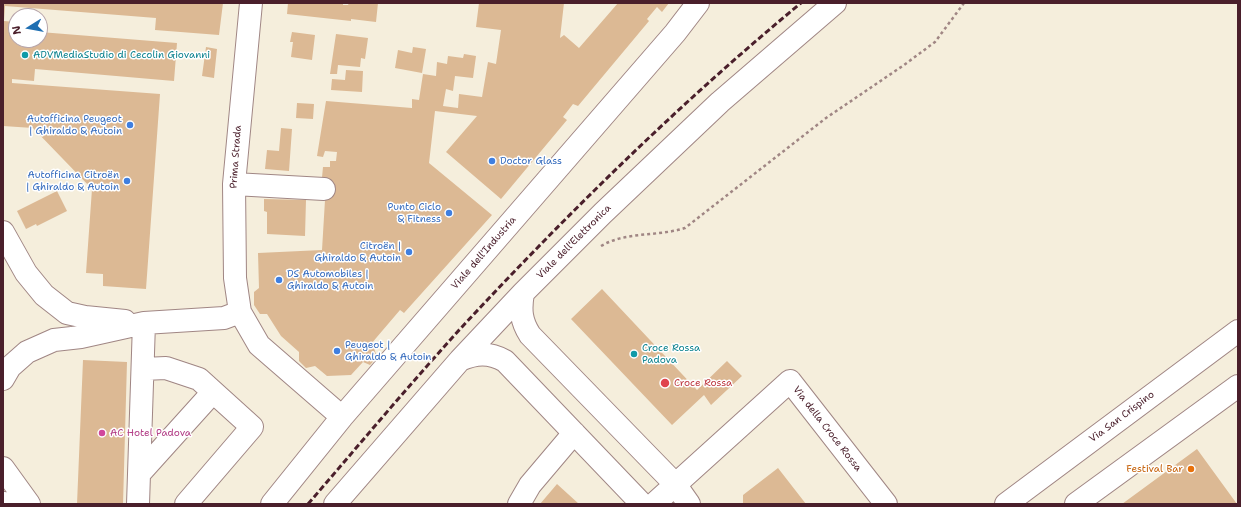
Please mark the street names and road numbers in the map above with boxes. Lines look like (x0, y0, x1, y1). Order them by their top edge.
street label: Prima Strada (228, 125, 244, 189)
street label: Viale dell'Elettronica (534, 202, 614, 282)
street label: Viale dell'Industria (449, 214, 519, 292)
street label: Via della Croce Rossa (790, 384, 864, 474)
street label: Via San Crispino (1087, 389, 1157, 445)

